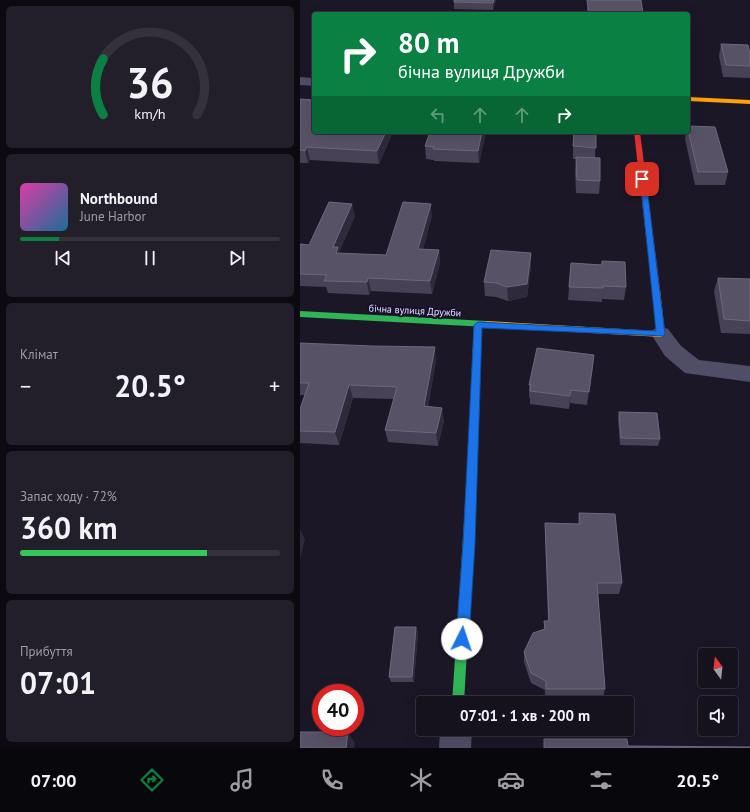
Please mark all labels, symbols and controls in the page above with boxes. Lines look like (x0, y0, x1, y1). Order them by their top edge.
text: 80 m (398, 24, 459, 61)
icon: right (332, 28, 384, 80)
text: 36 (126, 56, 174, 109)
text: бічна вулиця Дружби (398, 60, 565, 83)
text: km/h (134, 104, 166, 123)
icon: left (427, 104, 449, 126)
icon: ahead (469, 104, 491, 126)
icon: ahead (511, 104, 533, 126)
icon: right (553, 104, 575, 126)
pin (625, 162, 659, 196)
icon: arrive (631, 168, 653, 190)
text: Northbound (80, 189, 157, 208)
text: June Harbor (80, 208, 146, 225)
icon: previous (52, 247, 74, 269)
icon: pause (139, 247, 161, 269)
icon: next (226, 247, 248, 269)
street label: бічна вулиця Дружби (368, 302, 462, 319)
text: Клімат (20, 346, 58, 363)
text: 20.5° (114, 366, 186, 405)
text: − (20, 372, 31, 400)
text: + (269, 372, 280, 400)
text: Запас ходу · 72% (20, 488, 117, 505)
text: 360 km (20, 508, 118, 547)
position arrow (441, 618, 483, 660)
text: Прибуття (20, 643, 73, 660)
north arrow (698, 648, 738, 688)
map controls (698, 648, 738, 736)
text: 07:01 (20, 663, 96, 702)
speed limit sign: 40 (312, 684, 364, 736)
button: sound (698, 696, 738, 736)
text: 07:01 · 1 хв · 200 m (460, 706, 590, 725)
icon: directions (138, 766, 166, 794)
icon: music (228, 766, 256, 794)
icon: phone (318, 766, 346, 794)
icon: climate (407, 766, 435, 794)
icon: car (497, 766, 525, 794)
icon: filters (587, 766, 615, 794)
text: 07:00 (31, 769, 77, 792)
text: 20.5° (676, 769, 719, 792)

